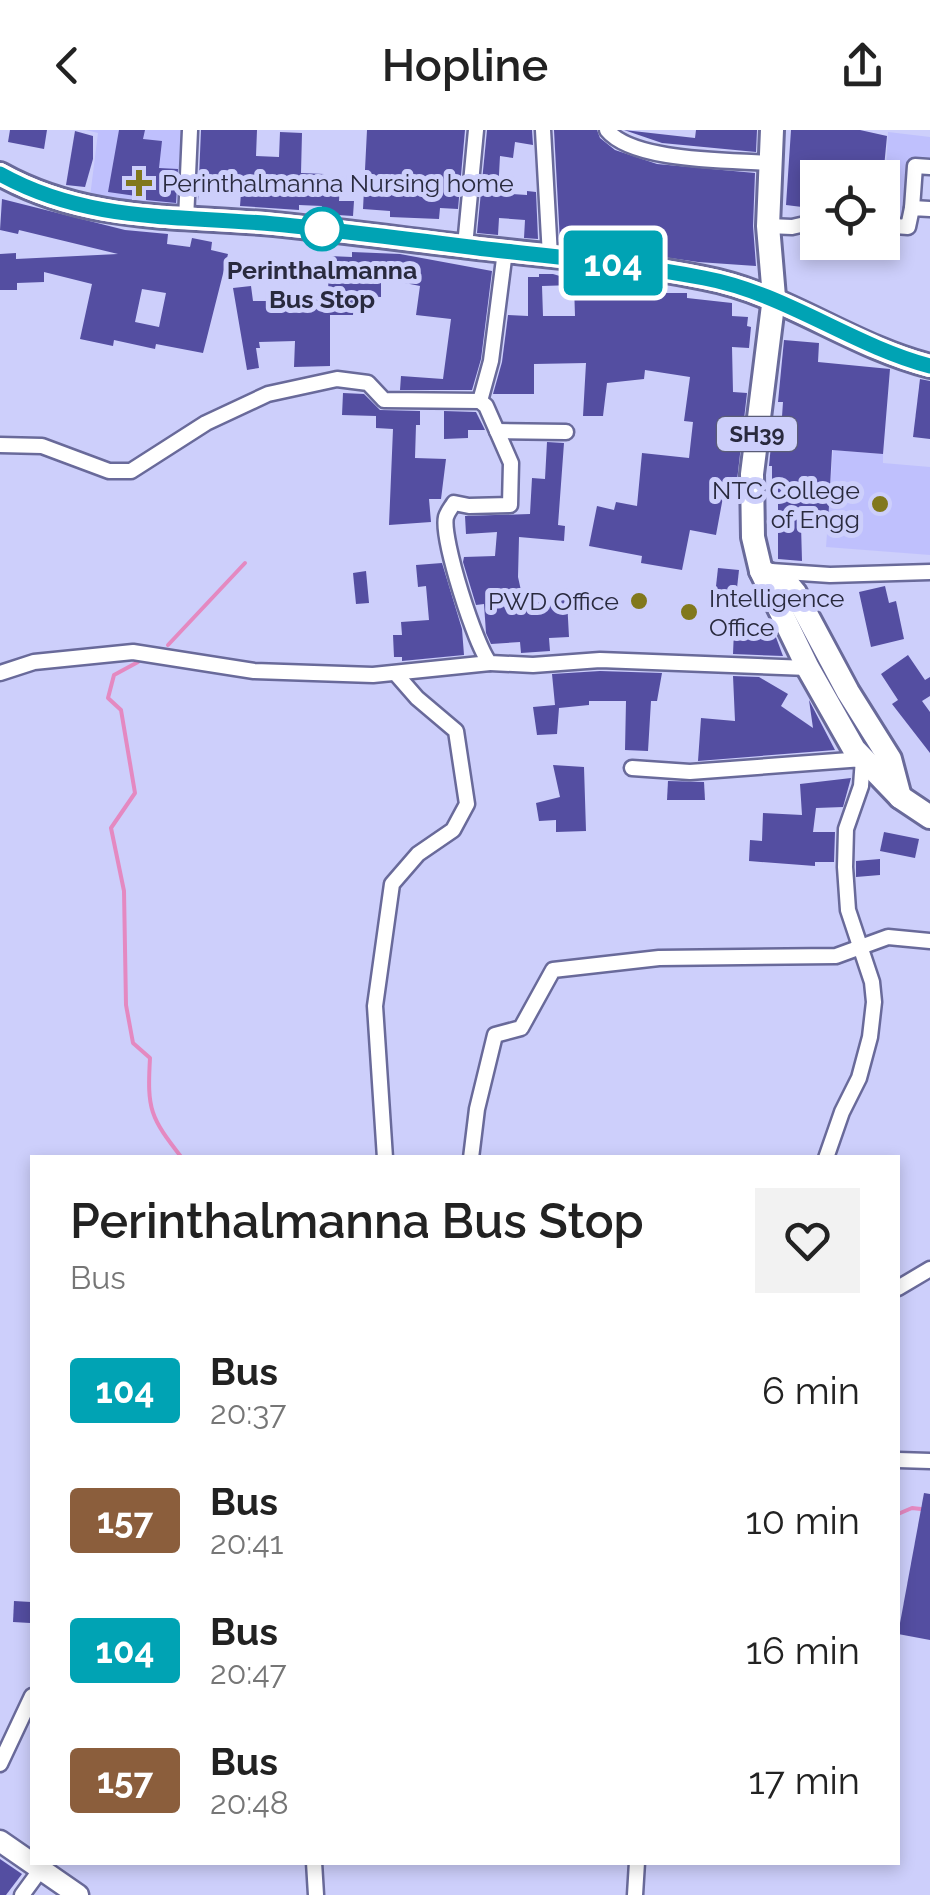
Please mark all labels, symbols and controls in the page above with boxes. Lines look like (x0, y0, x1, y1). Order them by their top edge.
icon: back (40, 38, 95, 93)
icon: share (835, 38, 890, 93)
text: Hopline (382, 39, 548, 92)
map controls (800, 160, 900, 260)
button: locate (800, 160, 900, 260)
place label: Perinthalmanna Nursing home (162, 168, 514, 198)
marker: Perinthalmanna Nursing home (126, 170, 152, 196)
marker: Perinthalmanna Bus Stop (301, 208, 343, 250)
line badge: 104 (556, 230, 670, 296)
text: 104 (584, 243, 642, 284)
place label: Perinthalmanna Bus Stop (227, 255, 417, 314)
road number: SH39 (717, 417, 797, 451)
place label: NTC College of Engg (712, 475, 860, 534)
marker: NTC College of Engg (869, 493, 891, 515)
place label: Intelligence Office (709, 583, 845, 642)
place label: PWD Office (488, 586, 619, 616)
marker: PWD Office (628, 590, 650, 612)
marker: Intelligence Office (678, 601, 700, 623)
button: heart (755, 1188, 860, 1293)
text: Perinthalmanna Bus Stop (70, 1193, 644, 1249)
text: Bus (70, 1259, 126, 1296)
text: Bus (210, 1349, 278, 1394)
text: 6 min (762, 1368, 860, 1413)
text: 104 (96, 1370, 154, 1411)
text: 20:37 (210, 1394, 286, 1431)
text: Bus (210, 1479, 278, 1524)
text: 10 min (745, 1498, 860, 1543)
text: 157 (97, 1500, 153, 1541)
text: 20:41 (210, 1524, 283, 1561)
text: Bus (210, 1609, 278, 1654)
text: 16 min (746, 1628, 860, 1673)
text: 104 (96, 1630, 154, 1671)
text: 20:47 (210, 1654, 287, 1691)
text: Bus (210, 1739, 278, 1784)
text: 17 min (749, 1758, 860, 1803)
text: 157 (97, 1760, 153, 1801)
text: 20:48 (210, 1784, 289, 1821)

